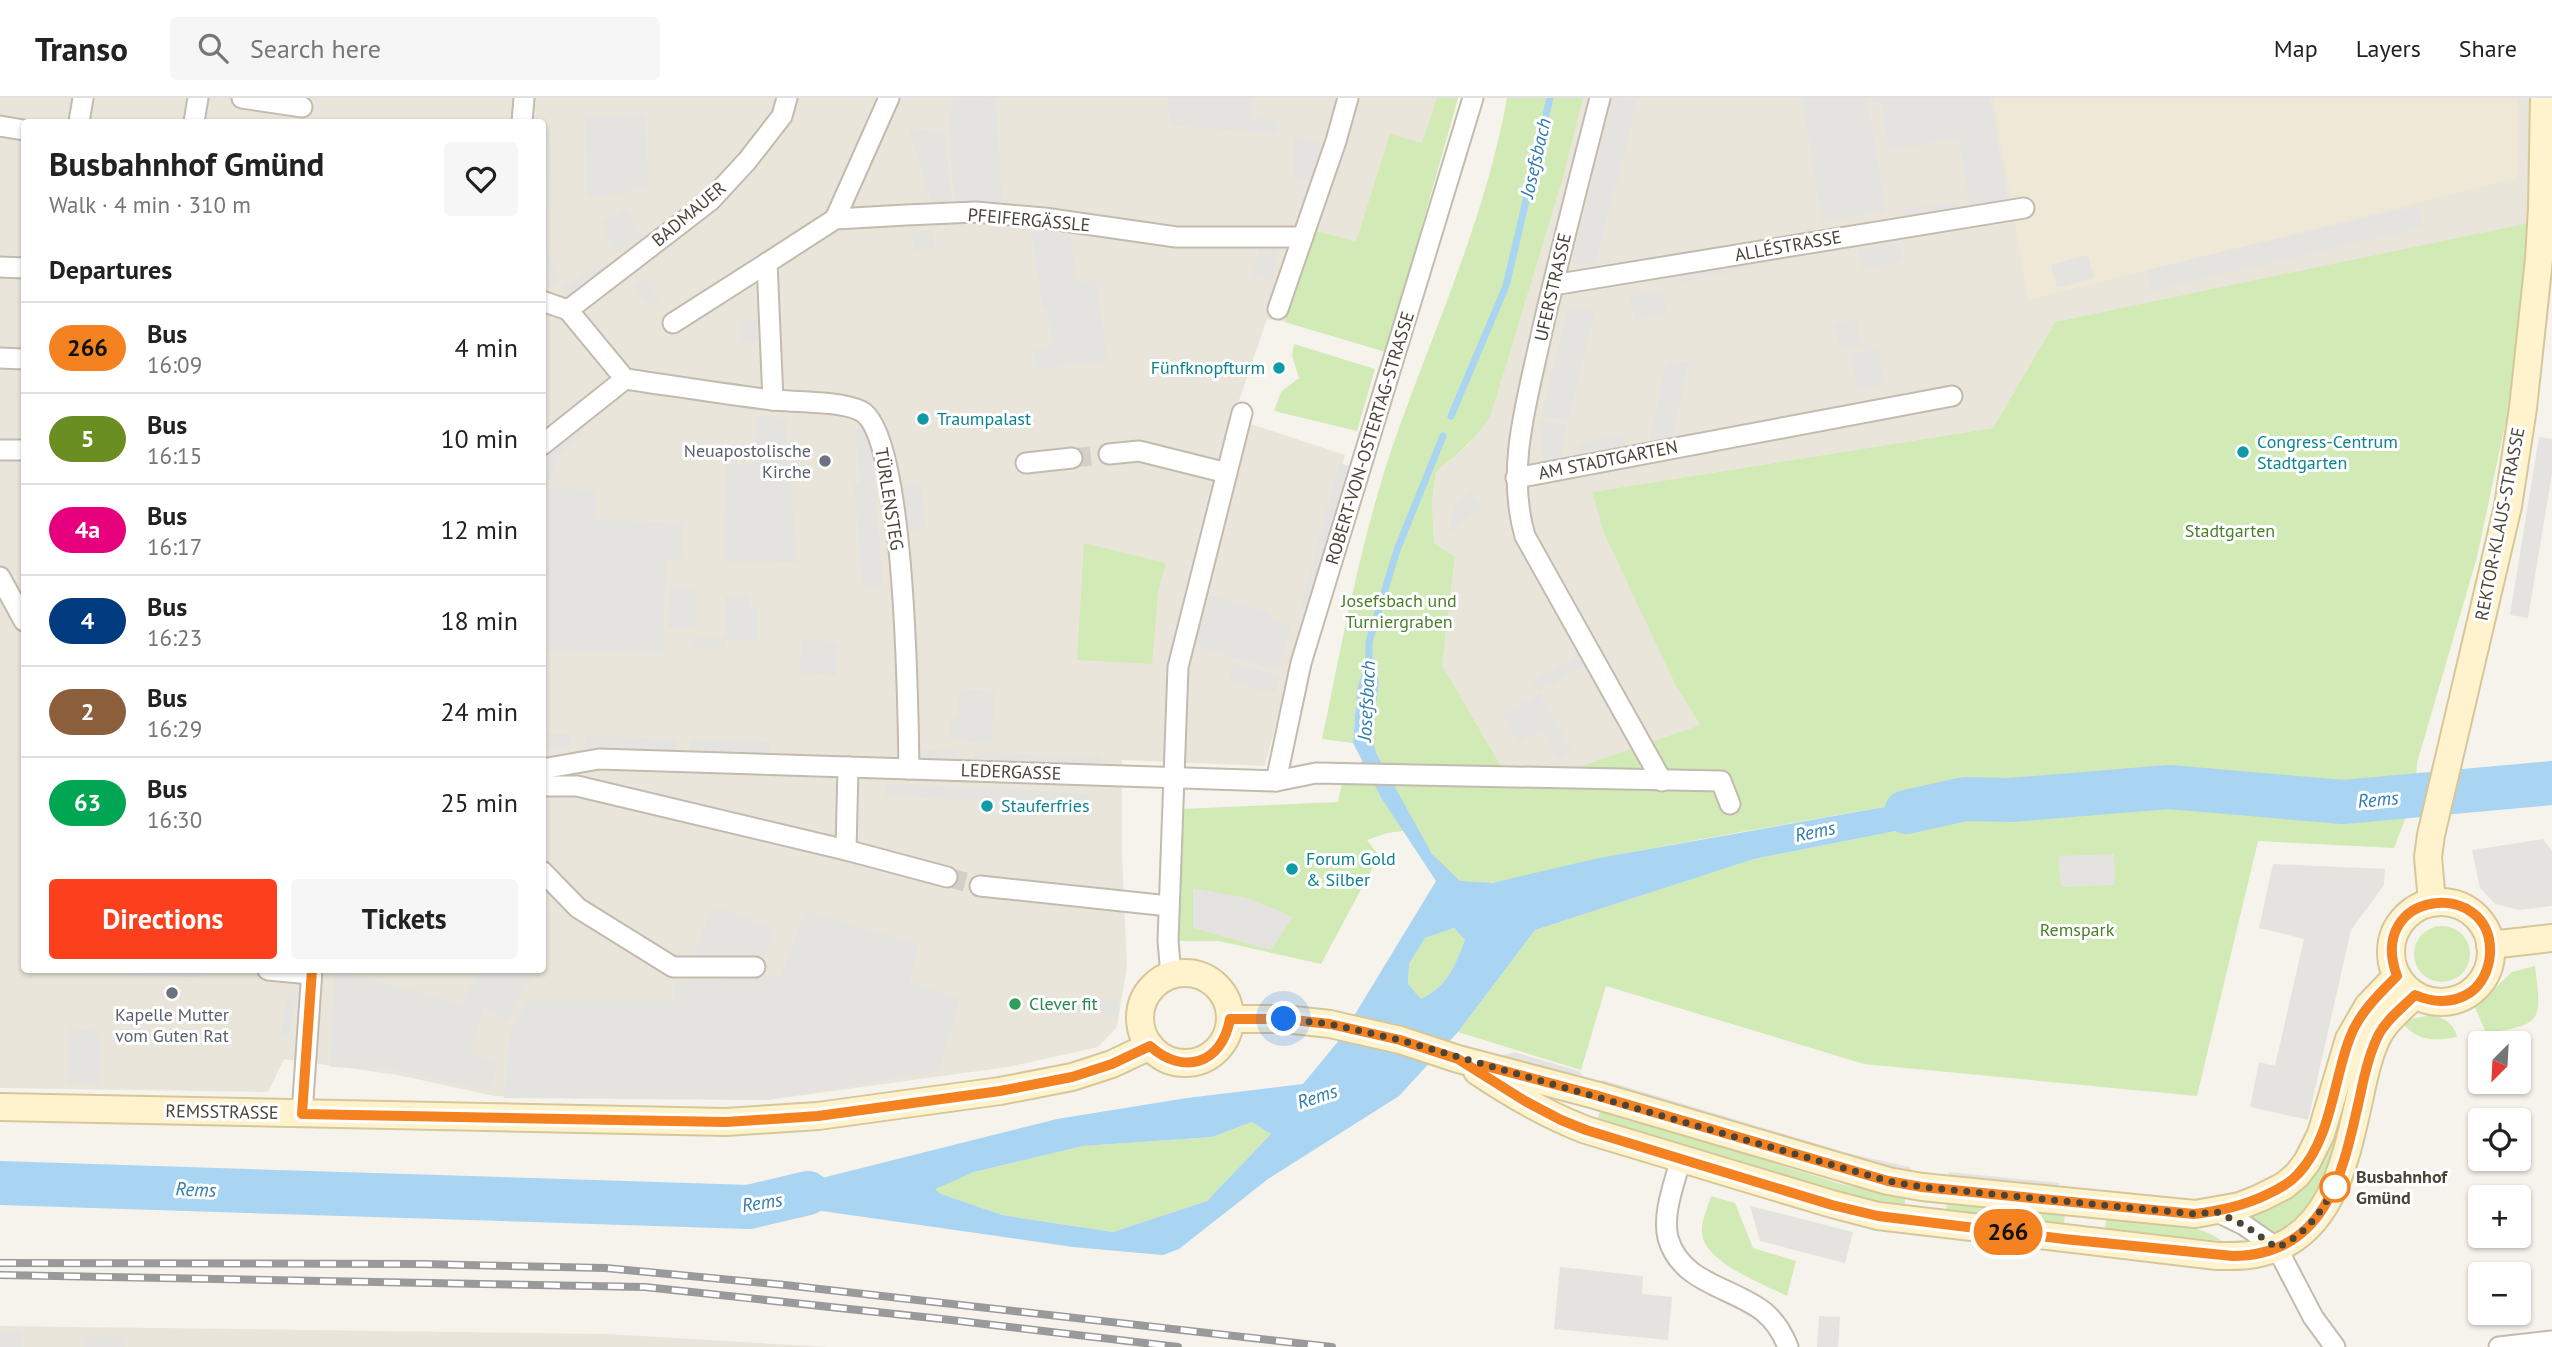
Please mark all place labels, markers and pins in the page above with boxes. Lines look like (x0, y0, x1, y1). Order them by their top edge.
place label: Fünfknopfturm (1151, 356, 1265, 379)
marker: Fünfknopfturm (1271, 360, 1287, 376)
place label: Traumpalast (937, 407, 1031, 430)
marker: Traumpalast (915, 411, 931, 427)
place label: Congress-Centrum Stadtgarten (2257, 430, 2398, 474)
place label: Neuapostolische Kirche (684, 439, 811, 483)
marker: Congress-Centrum Stadtgarten (2235, 444, 2251, 460)
marker: Neuapostolische Kirche (817, 453, 833, 469)
place label: Stauferfries (1001, 794, 1090, 817)
marker: Stauferfries (979, 798, 995, 814)
place label: Forum Gold & Silber (1306, 847, 1396, 891)
marker: Forum Gold & Silber (1284, 861, 1300, 877)
marker: Kapelle Mutter vom Guten Rat (164, 985, 180, 1001)
place label: Clever fit (1029, 992, 1098, 1015)
marker: Clever fit (1007, 996, 1023, 1012)
place label: Kapelle Mutter vom Guten Rat (115, 1003, 229, 1047)
place label: Busbahnhof Gmünd (2356, 1165, 2448, 1209)
marker: Busbahnhof Gmünd (2320, 1172, 2350, 1202)

